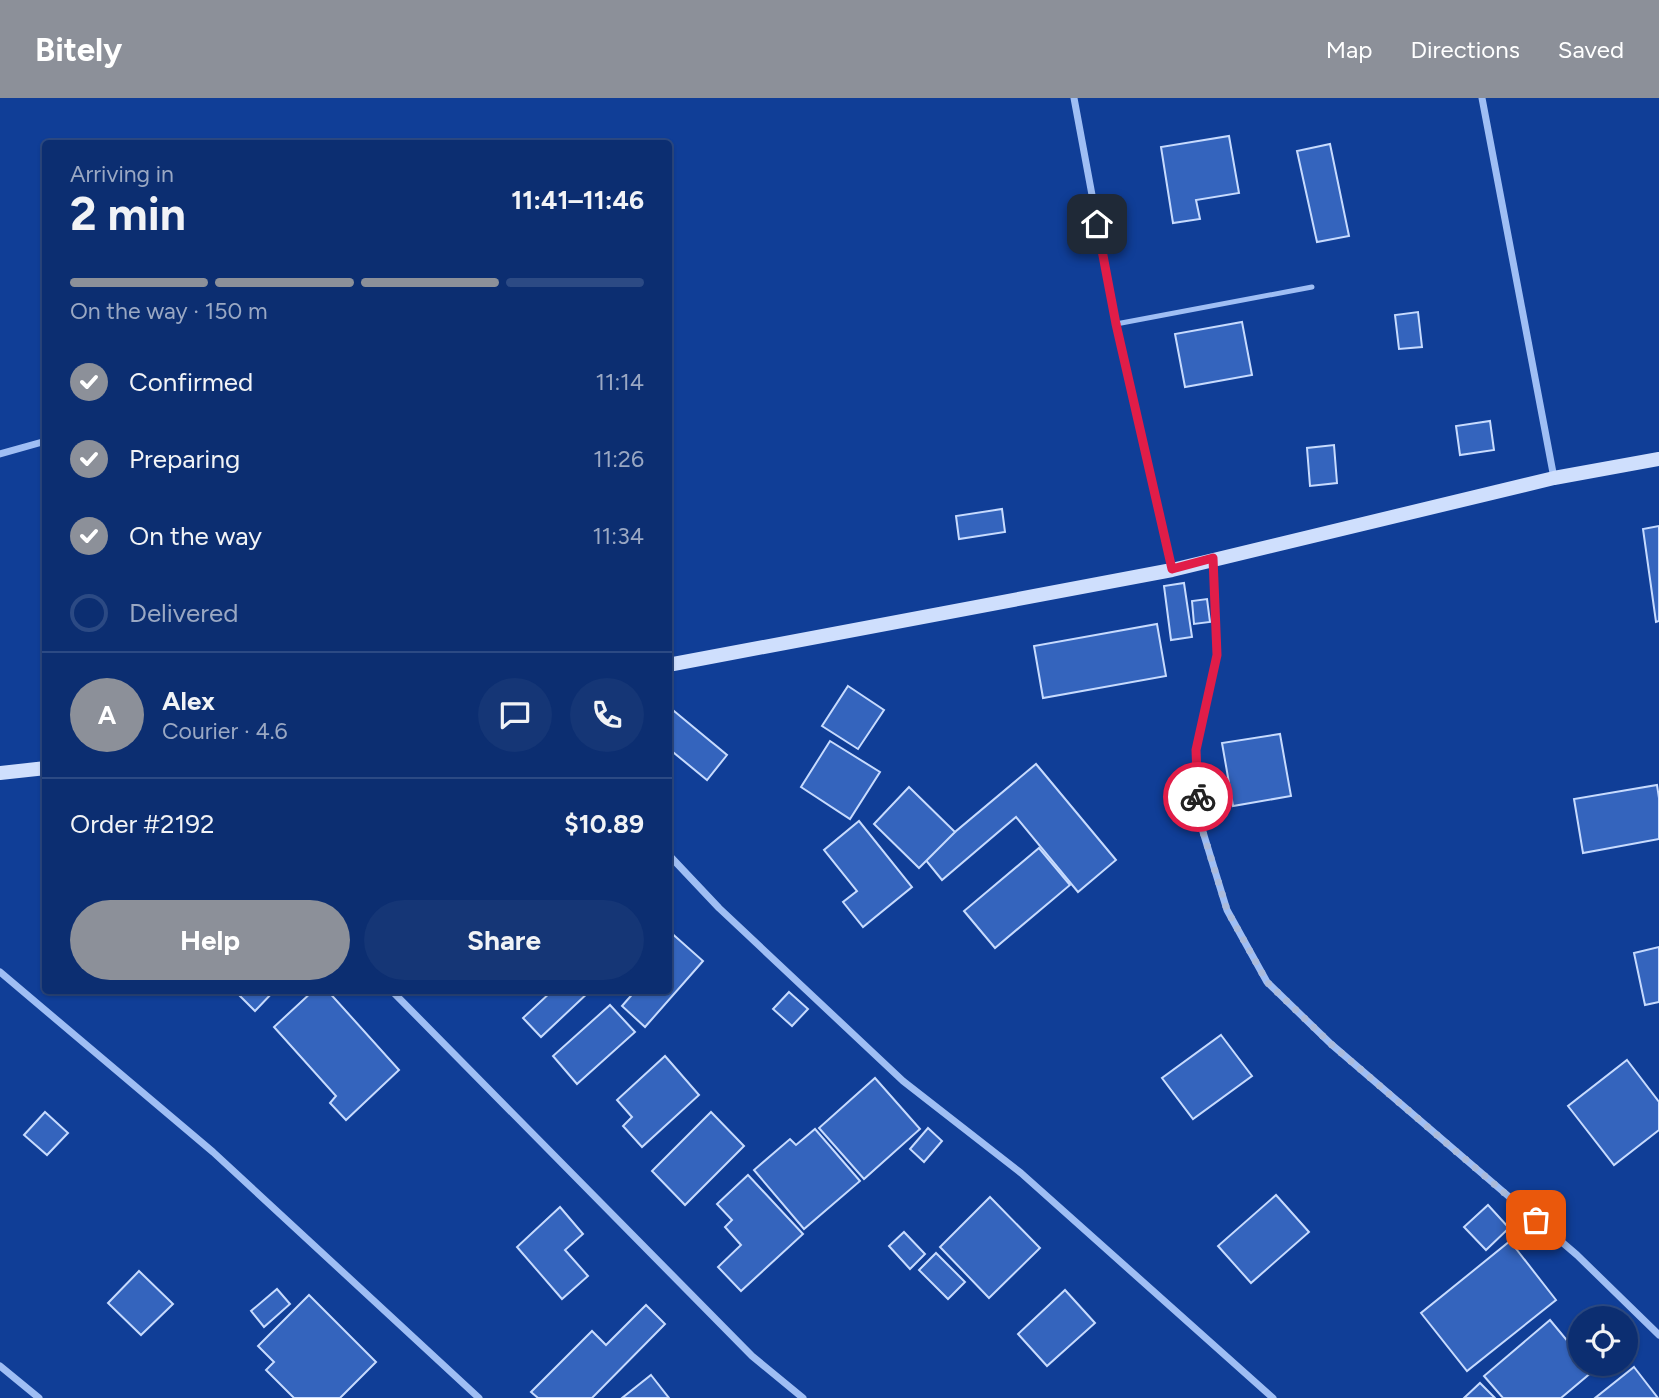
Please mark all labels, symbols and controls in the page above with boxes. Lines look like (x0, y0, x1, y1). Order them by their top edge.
text: Bitely (35, 30, 122, 69)
text: Map (1326, 35, 1372, 64)
text: Directions (1410, 35, 1520, 64)
text: Saved (1558, 35, 1624, 64)
text: Arriving in (70, 160, 174, 188)
text: 11:41–11:46 (511, 184, 644, 216)
text: 2 min (70, 186, 186, 242)
pin (1067, 194, 1127, 254)
icon: home (1078, 205, 1116, 243)
text: On the way · 150 m (70, 297, 267, 325)
icon: check (70, 363, 108, 401)
text: Confirmed (129, 366, 253, 398)
text: 11:14 (595, 368, 644, 396)
icon: check (70, 440, 108, 478)
text: Preparing (129, 443, 240, 475)
text: 11:26 (593, 445, 644, 473)
icon: check (70, 517, 108, 555)
text: On the way (129, 520, 262, 552)
text: 11:34 (592, 522, 644, 550)
text: Delivered (129, 597, 238, 629)
button: chat (478, 678, 552, 752)
button: phone (570, 678, 644, 752)
text: Alex (162, 685, 215, 717)
text: A (98, 699, 116, 731)
text: Courier · 4.6 (162, 717, 288, 745)
courier (1163, 762, 1233, 832)
icon: bike (1179, 778, 1217, 816)
text: Order #2192 (70, 808, 214, 840)
text: $10.89 (564, 808, 644, 840)
button: Help (70, 900, 350, 980)
button: Share (364, 900, 644, 980)
pin (1506, 1190, 1566, 1250)
icon: bag (1517, 1201, 1555, 1239)
map controls (1568, 1306, 1638, 1376)
button: locate (1568, 1306, 1638, 1376)

